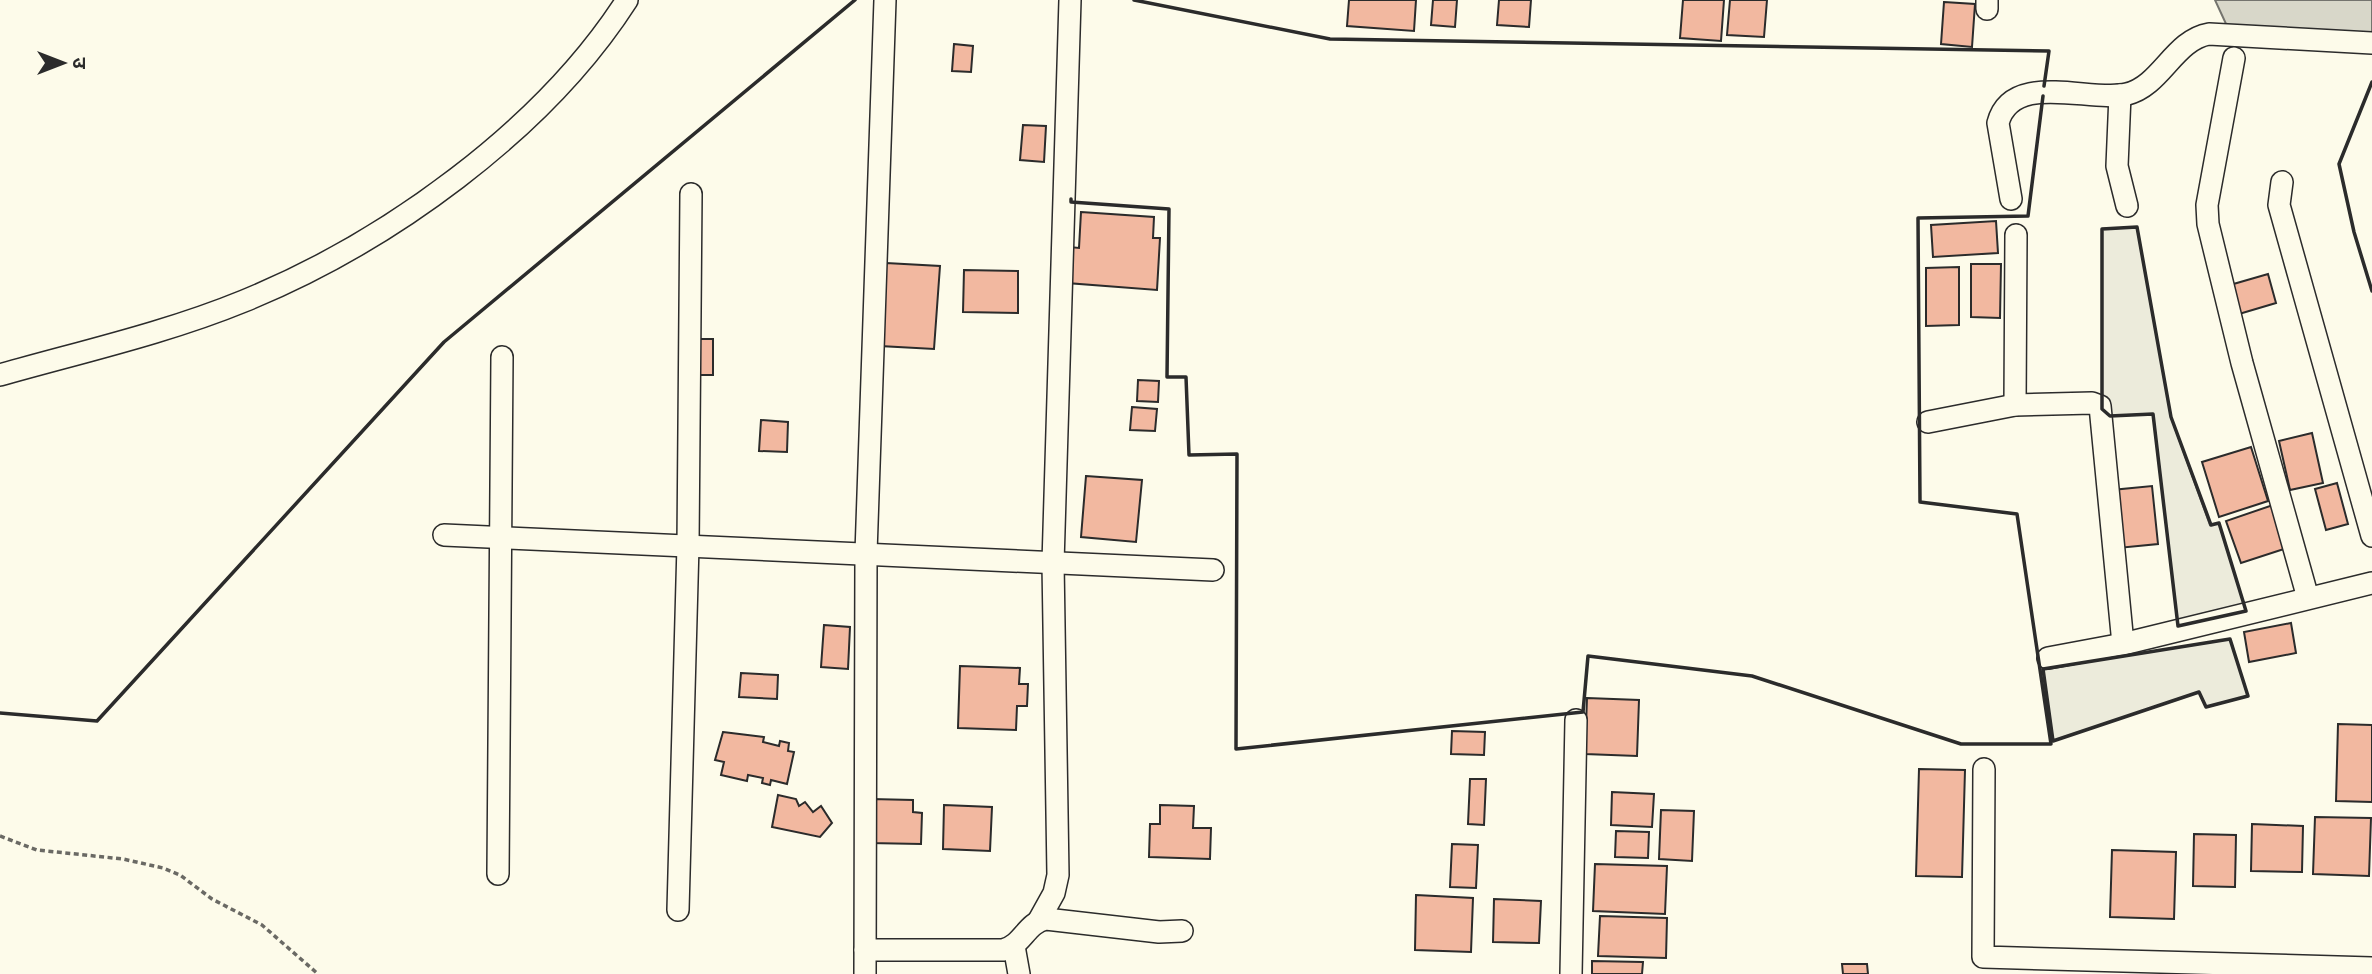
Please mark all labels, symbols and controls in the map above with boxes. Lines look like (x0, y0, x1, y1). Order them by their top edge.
north arrow (28, 28, 98, 98)
text: उ (68, 57, 93, 69)

